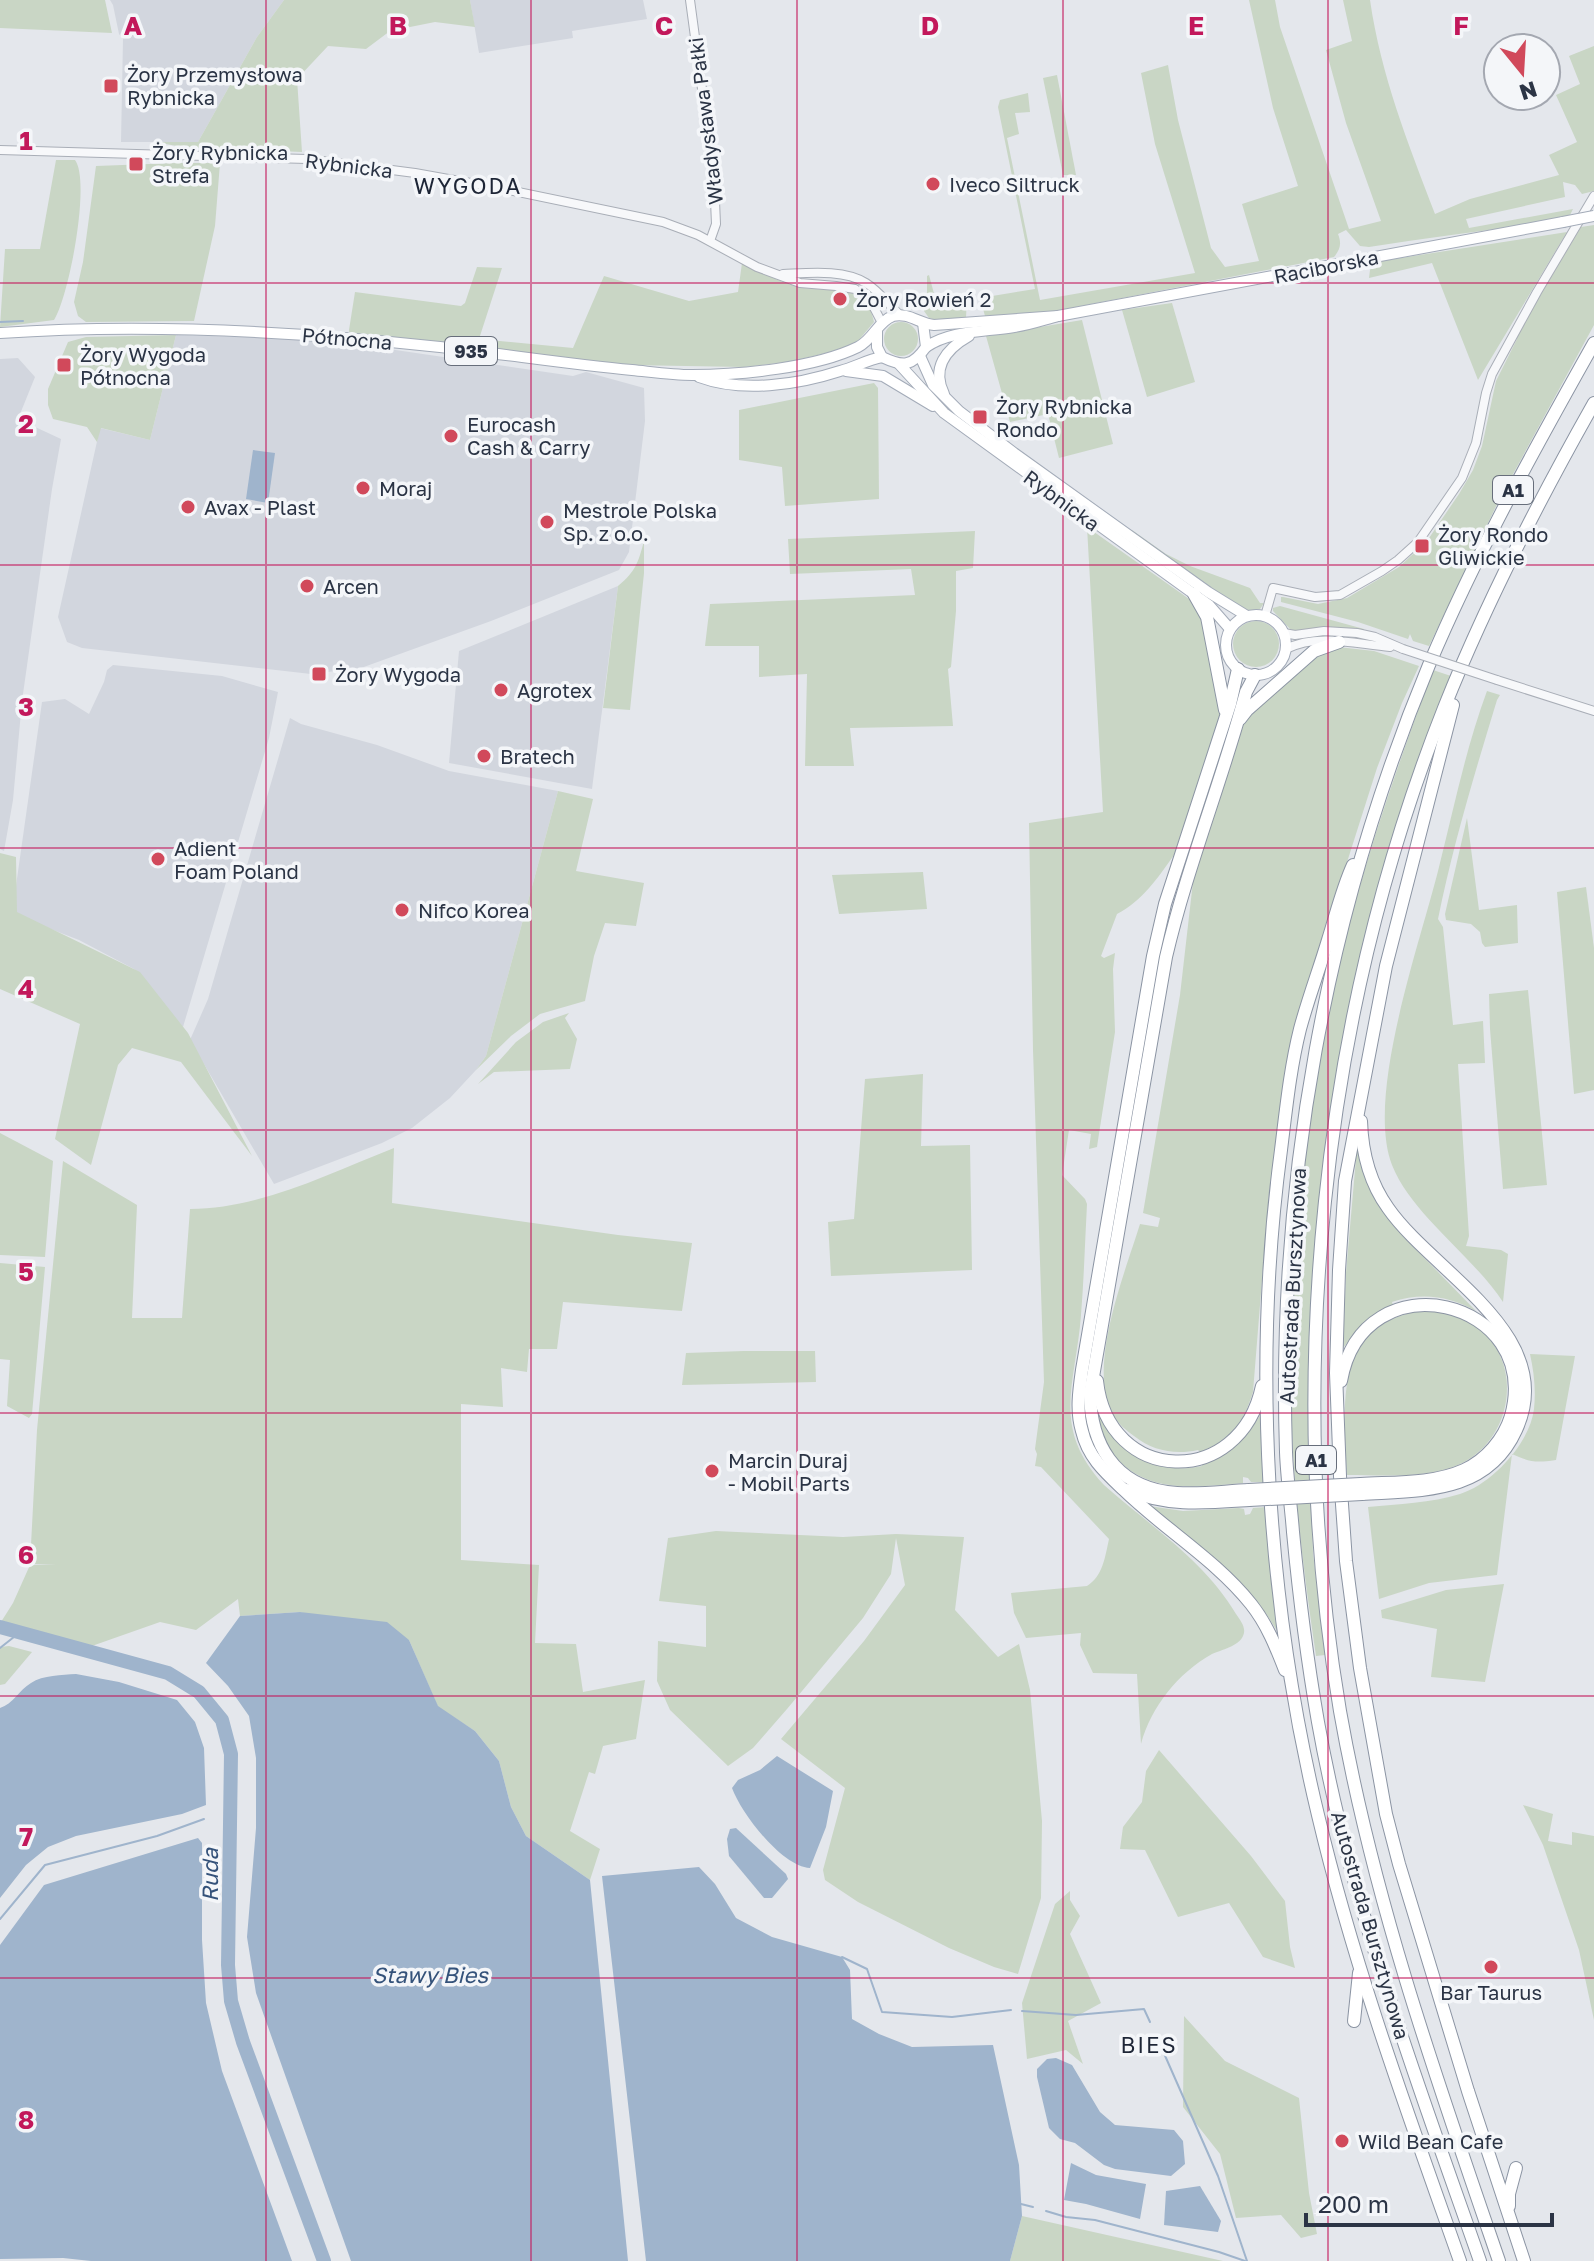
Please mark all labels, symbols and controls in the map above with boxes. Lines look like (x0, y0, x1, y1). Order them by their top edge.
text: A (124, 10, 143, 41)
text: B (389, 10, 407, 41)
text: C (655, 10, 673, 41)
text: D (921, 10, 939, 41)
text: E (1188, 10, 1204, 41)
text: F (1453, 10, 1469, 41)
north arrow (1482, 32, 1562, 112)
street label: Władysława Pałki (683, 36, 727, 206)
place label: Żory Przemysłowa Rybnicka (127, 62, 303, 109)
text: N (1516, 76, 1540, 107)
marker: Żory Przemysłowa Rybnicka (102, 77, 120, 95)
text: 1 (19, 125, 33, 156)
place label: Żory Rybnicka Strefa (152, 140, 288, 187)
street label: Rybnicka (304, 148, 394, 182)
marker: Żory Rybnicka Strefa (127, 155, 145, 173)
district label: WYGODA (414, 172, 522, 199)
place label: Iveco Siltruck (949, 172, 1080, 196)
marker: Iveco Siltruck (924, 175, 942, 193)
street label: Raciborska (1272, 244, 1380, 288)
place label: Żory Rowień 2 (856, 287, 991, 311)
marker: Żory Rowień 2 (831, 290, 849, 308)
street label: Północna (301, 322, 393, 354)
road number: 935 (445, 337, 497, 365)
place label: Żory Wygoda Północna (80, 342, 206, 389)
marker: Żory Wygoda Północna (55, 356, 73, 374)
place label: Żory Rybnicka Rondo (996, 394, 1132, 441)
text: 2 (18, 408, 34, 439)
marker: Żory Rybnicka Rondo (971, 408, 989, 426)
place label: Eurocash Cash & Carry (467, 412, 591, 459)
marker: Eurocash Cash & Carry (442, 427, 460, 445)
street label: Rybnicka (1019, 464, 1105, 536)
place label: Moraj (379, 476, 432, 500)
road number: A1 (1493, 476, 1533, 504)
marker: Moraj (354, 479, 372, 497)
place label: Avax - Plast (204, 495, 316, 519)
marker: Avax - Plast (179, 498, 197, 516)
place label: Mestrole Polska Sp. z o.o. (563, 498, 717, 545)
marker: Mestrole Polska Sp. z o.o. (538, 513, 556, 531)
place label: Żory Rondo Gliwickie (1438, 522, 1548, 569)
marker: Żory Rondo Gliwickie (1413, 537, 1431, 555)
place label: Arcen (323, 574, 379, 598)
marker: Arcen (298, 577, 316, 595)
place label: Żory Wygoda (335, 662, 461, 686)
marker: Żory Wygoda (310, 665, 328, 683)
place label: Agrotex (517, 678, 592, 702)
marker: Agrotex (492, 681, 510, 699)
text: 3 (18, 691, 34, 722)
place label: Bratech (500, 744, 575, 768)
marker: Bratech (475, 747, 493, 765)
place label: Adient Foam Poland (174, 836, 299, 883)
marker: Adient Foam Poland (149, 850, 167, 868)
place label: Nifco Korea (418, 898, 529, 922)
marker: Nifco Korea (393, 901, 411, 919)
text: 4 (18, 973, 34, 1004)
street label: Autostrada Bursztynowa (1274, 1167, 1310, 1405)
text: 5 (18, 1256, 34, 1287)
road number: A1 (1296, 1446, 1336, 1474)
place label: Marcin Duraj - Mobil Parts (728, 1448, 850, 1495)
marker: Marcin Duraj - Mobil Parts (703, 1462, 721, 1480)
text: 6 (18, 1539, 34, 1570)
street label: Autostrada Bursztynowa (1327, 1808, 1415, 2042)
text: 7 (19, 1821, 33, 1852)
water label: Ruda (196, 1847, 223, 1902)
marker: Bar Taurus (1482, 1958, 1500, 1976)
water label: Stawy Bies (372, 1961, 489, 1988)
place label: Bar Taurus (1440, 1980, 1542, 2004)
district label: BIES (1120, 2031, 1178, 2058)
text: 8 (18, 2104, 34, 2135)
place label: Wild Bean Cafe (1358, 2129, 1503, 2153)
marker: Wild Bean Cafe (1333, 2132, 1351, 2150)
scale bar (1306, 2177, 1552, 2227)
text: 200 m (1318, 2189, 1389, 2218)

